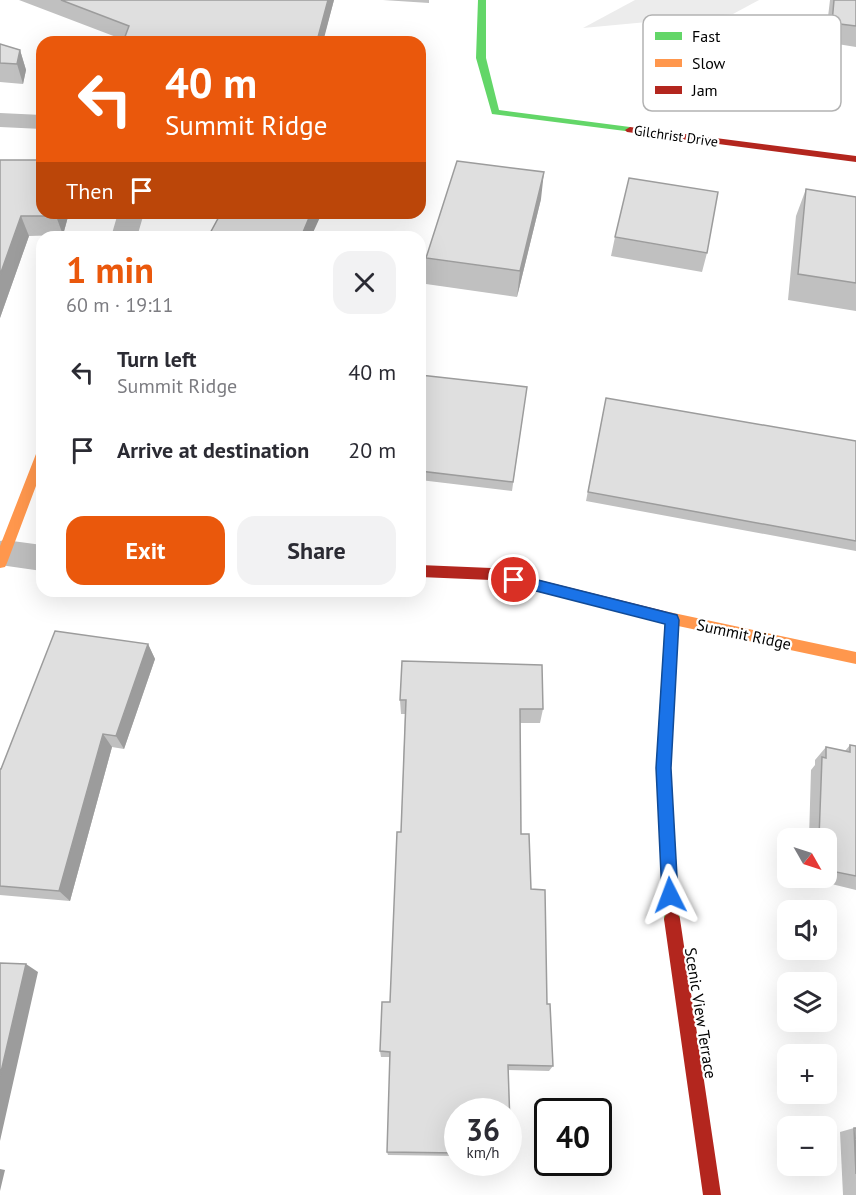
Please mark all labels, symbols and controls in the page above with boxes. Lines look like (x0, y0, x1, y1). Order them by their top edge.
legend (643, 15, 841, 111)
text: Fast (692, 26, 721, 46)
text: Slow (692, 53, 726, 73)
text: 40 m (165, 55, 257, 110)
icon: left (66, 60, 144, 138)
text: Jam (691, 80, 718, 100)
text: Summit Ridge (165, 108, 327, 142)
street label: Gilchrist Drive (633, 121, 719, 151)
icon: arrive (125, 174, 158, 207)
text: Then (66, 177, 113, 205)
text: 1 min (66, 246, 154, 293)
button: close (333, 251, 396, 314)
text: 60 m · 19:11 (66, 292, 173, 318)
text: Turn left (117, 345, 197, 373)
icon: left (66, 356, 99, 389)
text: 40 m (348, 358, 396, 386)
text: Summit Ridge (117, 373, 237, 399)
icon: arrive (66, 434, 99, 467)
text: Arrive at destination (117, 436, 309, 464)
text: 20 m (348, 436, 396, 464)
button: Exit (66, 516, 225, 585)
button: Share (237, 516, 396, 585)
pin (488, 554, 539, 605)
icon: arrive (497, 563, 530, 596)
street label: Summit Ridge (695, 614, 793, 654)
north arrow (777, 828, 837, 888)
map controls (777, 828, 837, 1176)
position arrow (638, 863, 702, 927)
button: sound (777, 900, 837, 960)
street label: Scenic View Terrace (681, 946, 721, 1080)
button: layers (777, 972, 837, 1032)
button: + (777, 1044, 837, 1104)
speed limit sign: 40 (534, 1098, 612, 1176)
text: 36 (466, 1110, 500, 1149)
button: − (777, 1116, 837, 1176)
text: km/h (467, 1143, 499, 1162)

